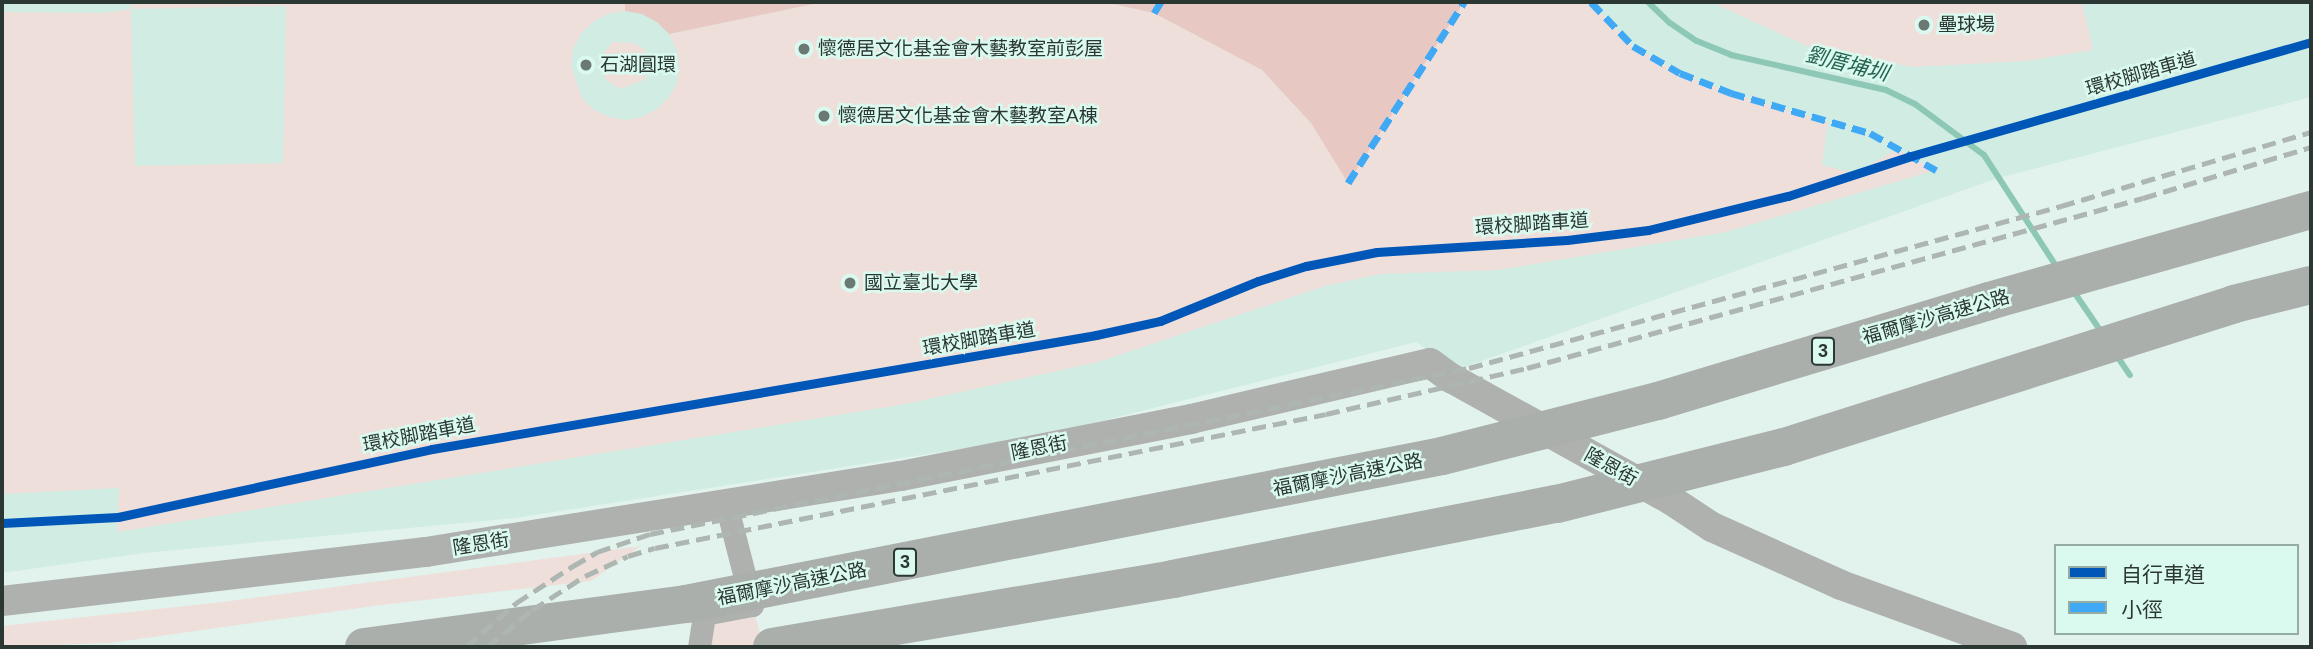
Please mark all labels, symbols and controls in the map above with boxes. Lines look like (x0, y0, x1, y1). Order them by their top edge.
place label: 壘球場 (1938, 14, 1995, 36)
marker: 壘球場 (1916, 17, 1932, 33)
place label: 懷德居文化基金會木藝教室前彭屋 (818, 38, 1103, 60)
marker: 懷德居文化基金會木藝教室前彭屋 (796, 41, 812, 57)
water label: 劉厝埔圳 (1803, 42, 1891, 86)
street label: 環校脚踏車道 (2083, 47, 2199, 101)
place label: 石湖圓環 (600, 54, 676, 76)
marker: 石湖圓環 (578, 57, 594, 73)
place label: 懷德居文化基金會木藝教室A棟 (838, 105, 1098, 127)
marker: 懷德居文化基金會木藝教室A棟 (816, 108, 832, 124)
street label: 環校脚踏車道 (1474, 209, 1590, 239)
place label: 國立臺北大學 (864, 272, 978, 294)
marker: 國立臺北大學 (842, 275, 858, 291)
street label: 福爾摩沙高速公路 (1860, 285, 2012, 349)
street label: 環校脚踏車道 (921, 318, 1037, 360)
road number: 3 (1811, 337, 1835, 366)
street label: 環校脚踏車道 (361, 413, 477, 457)
street label: 隆恩街 (1009, 431, 1069, 465)
street label: 隆恩街 (1581, 443, 1641, 491)
street label: 福爾摩沙高速公路 (1271, 449, 1425, 501)
street label: 隆恩街 (451, 528, 511, 560)
legend (2054, 544, 2299, 635)
road number: 3 (893, 548, 917, 576)
street label: 福爾摩沙高速公路 (715, 558, 869, 610)
text: 自行車道 (2121, 563, 2205, 586)
text: 小徑 (2121, 598, 2163, 621)

